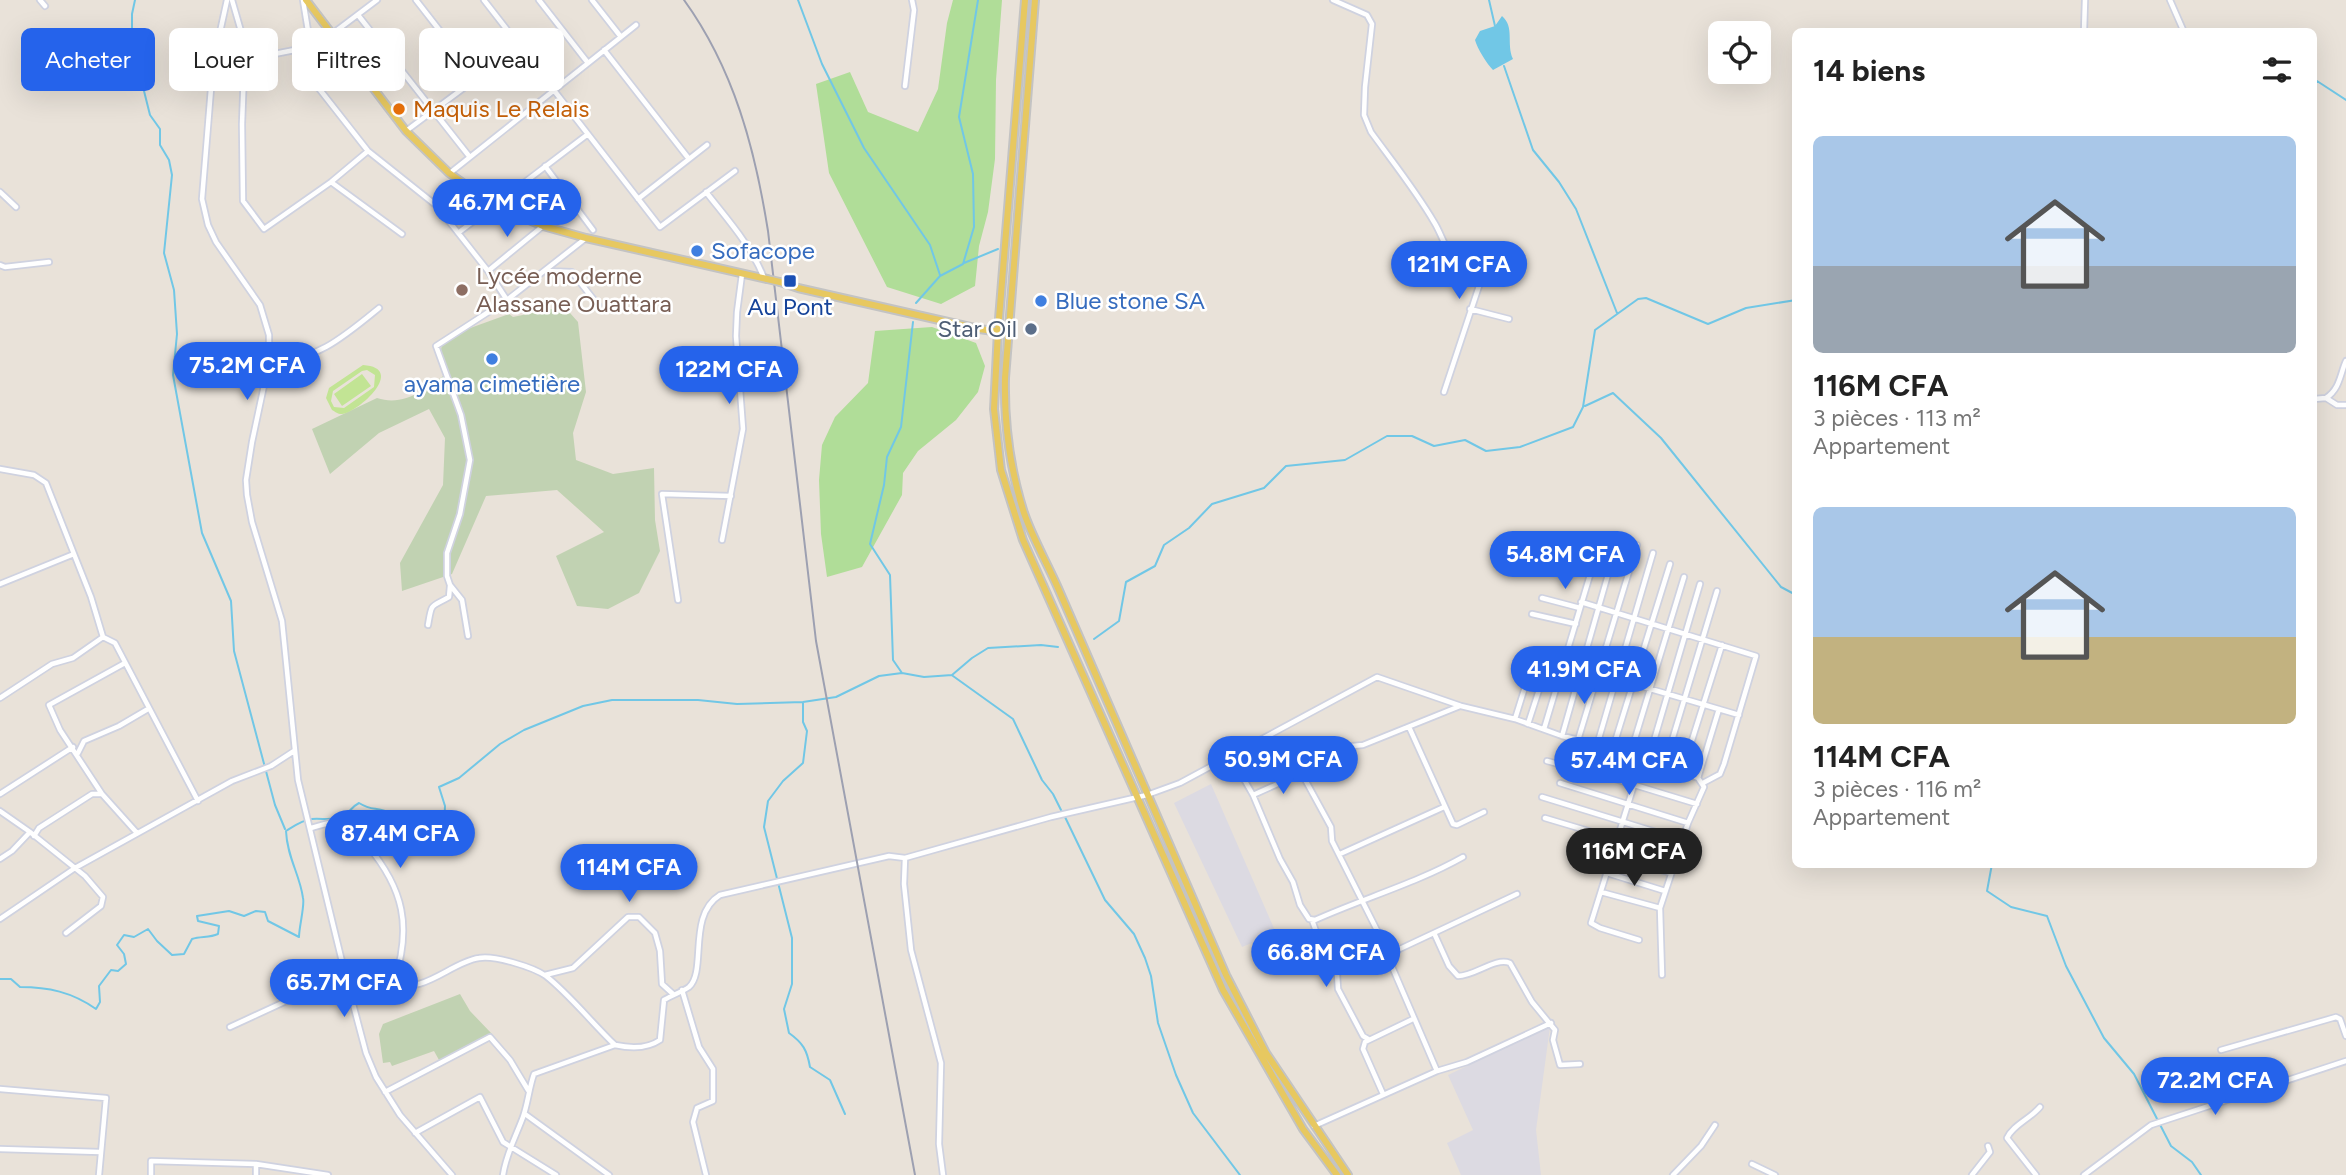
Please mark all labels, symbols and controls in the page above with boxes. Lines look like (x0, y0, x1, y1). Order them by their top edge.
map controls (1708, 21, 1771, 84)
button: locate (1708, 21, 1771, 84)
chip: Acheter (21, 28, 155, 91)
chip: Louer (169, 28, 278, 91)
chip: Filtres (292, 28, 405, 91)
chip: Nouveau (419, 28, 564, 91)
icon: filters (2258, 51, 2296, 89)
text: 14 biens (1813, 52, 1925, 89)
place label: Maquis Le Relais (413, 94, 589, 123)
marker: Maquis Le Relais (391, 101, 407, 117)
pin: 46.7M CFA (427, 180, 587, 239)
icon: home (1992, 181, 2118, 307)
text: 46.7M CFA (448, 188, 566, 216)
place label: Sofacope (711, 236, 815, 265)
pin: 121M CFA (1387, 242, 1531, 301)
marker: Sofacope (689, 243, 705, 259)
text: 121M CFA (1407, 250, 1511, 278)
place label: Lycée moderne Alassane Ouattara (476, 261, 672, 318)
marker: Au Pont (782, 273, 798, 289)
marker: Lycée moderne Alassane Ouattara (454, 282, 470, 298)
place label: Blue stone SA (1055, 286, 1206, 315)
place label: Au Pont (747, 292, 833, 321)
marker: Blue stone SA (1033, 293, 1049, 309)
place label: Star Oil (938, 314, 1017, 343)
marker: Star Oil (1023, 321, 1039, 337)
pin: 75.2M CFA (167, 342, 327, 402)
pin: 122M CFA (657, 346, 801, 406)
text: 75.2M CFA (189, 351, 305, 379)
marker: ayama cimetière (484, 351, 500, 367)
text: 122M CFA (675, 355, 783, 383)
text: 116M CFA (1813, 367, 1948, 404)
place label: ayama cimetière (404, 369, 580, 398)
text: 3 pièces · 113 m² (1813, 404, 1981, 432)
text: Appartement (1813, 432, 1950, 460)
pin: 54.8M CFA (1485, 532, 1645, 591)
text: 54.8M CFA (1506, 540, 1624, 568)
icon: home (1992, 552, 2118, 678)
pin: 41.9M CFA (1504, 646, 1664, 706)
text: 41.9M CFA (1527, 655, 1641, 683)
pin: 50.9M CFA (1203, 736, 1363, 796)
pin: 57.4M CFA (1549, 738, 1709, 797)
text: 114M CFA (1813, 738, 1950, 775)
text: 50.9M CFA (1224, 745, 1342, 773)
text: 57.4M CFA (1570, 746, 1688, 774)
text: 3 pièces · 116 m² (1813, 775, 1981, 803)
text: Appartement (1813, 803, 1950, 831)
pin: 87.4M CFA (320, 810, 480, 870)
text: 87.4M CFA (341, 819, 459, 847)
pin: 116M CFA (1562, 828, 1706, 888)
text: 116M CFA (1582, 837, 1686, 865)
pin: 114M CFA (557, 844, 701, 904)
text: 114M CFA (577, 853, 682, 881)
pin: 66.8M CFA (1246, 930, 1406, 989)
text: 66.8M CFA (1267, 938, 1385, 966)
pin: 65.7M CFA (264, 960, 424, 1019)
text: 65.7M CFA (286, 968, 402, 996)
pin: 72.2M CFA (2135, 1058, 2295, 1117)
text: 72.2M CFA (2157, 1066, 2273, 1094)

